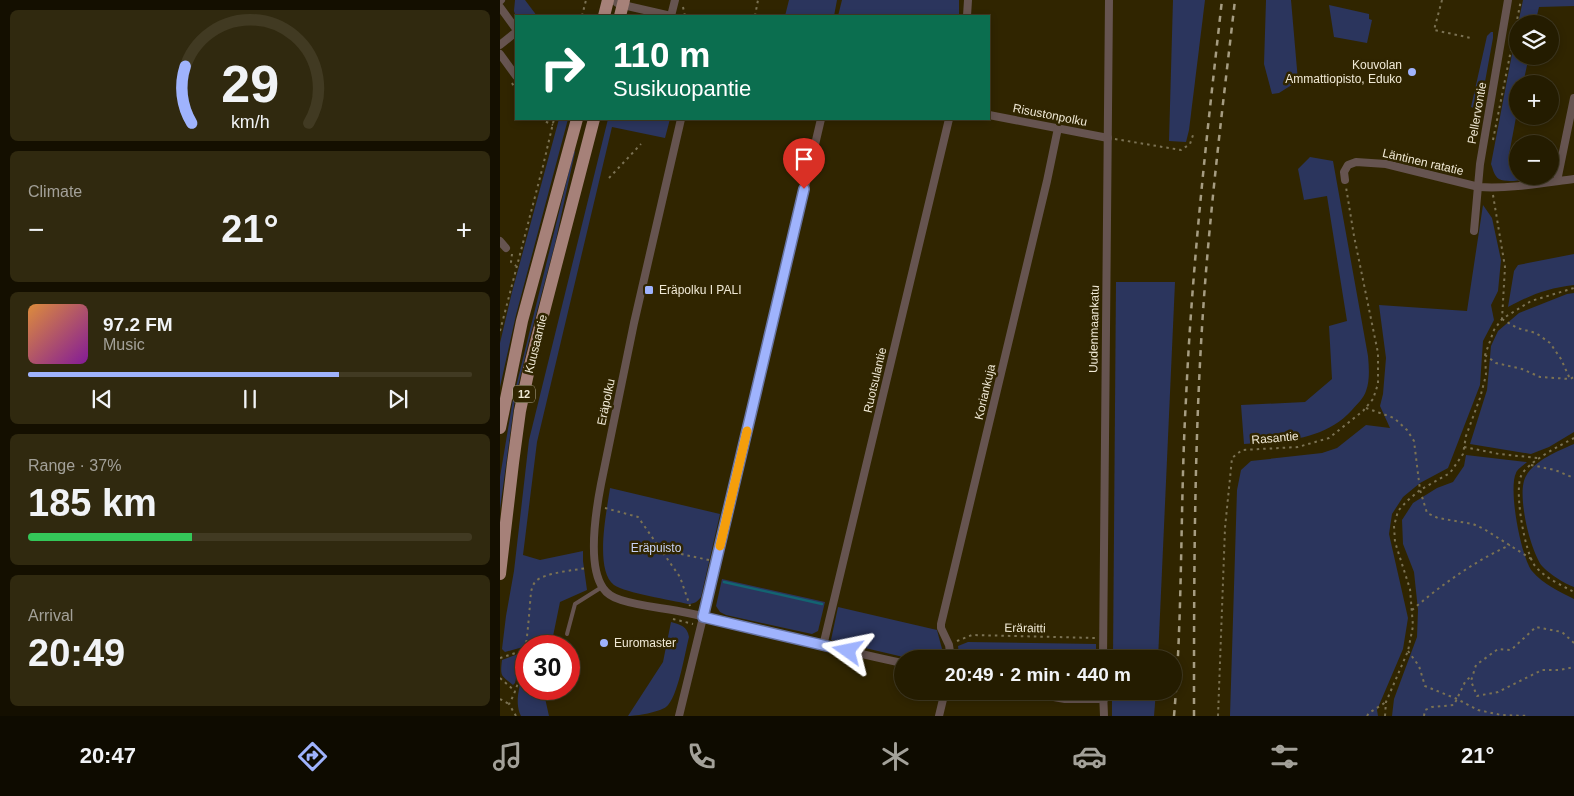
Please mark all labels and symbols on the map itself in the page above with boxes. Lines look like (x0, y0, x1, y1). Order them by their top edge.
place label: Kouvolan Ammattiopisto, Eduko (1285, 58, 1402, 86)
marker: Kouvolan Ammattiopisto, Eduko (1406, 66, 1418, 78)
street label: Pellervontie (1465, 81, 1489, 145)
street label: Risustonpolku (1012, 101, 1088, 129)
pin (783, 138, 825, 189)
street label: Läntinen ratatie (1381, 146, 1465, 178)
place label: Eräpolku I PALI (659, 283, 742, 297)
marker: Eräpolku I PALI (643, 284, 655, 296)
street label: Uudenmaankatu (1086, 285, 1102, 373)
street label: Kuusaantie (522, 313, 550, 375)
street label: Ruotsulantie (861, 346, 889, 414)
street label: Koriankuja (972, 362, 998, 421)
street label: Eräpolku (594, 377, 618, 427)
road number: 12 (513, 386, 535, 402)
street label: Rasantie (1251, 429, 1300, 447)
park label: Eräpuisto (631, 541, 682, 555)
street label: Eräraitti (1004, 621, 1046, 635)
position arrow (821, 624, 873, 676)
speed limit sign: 30 (515, 635, 580, 700)
place label: Euromaster (614, 636, 676, 650)
marker: Euromaster (598, 637, 610, 649)

